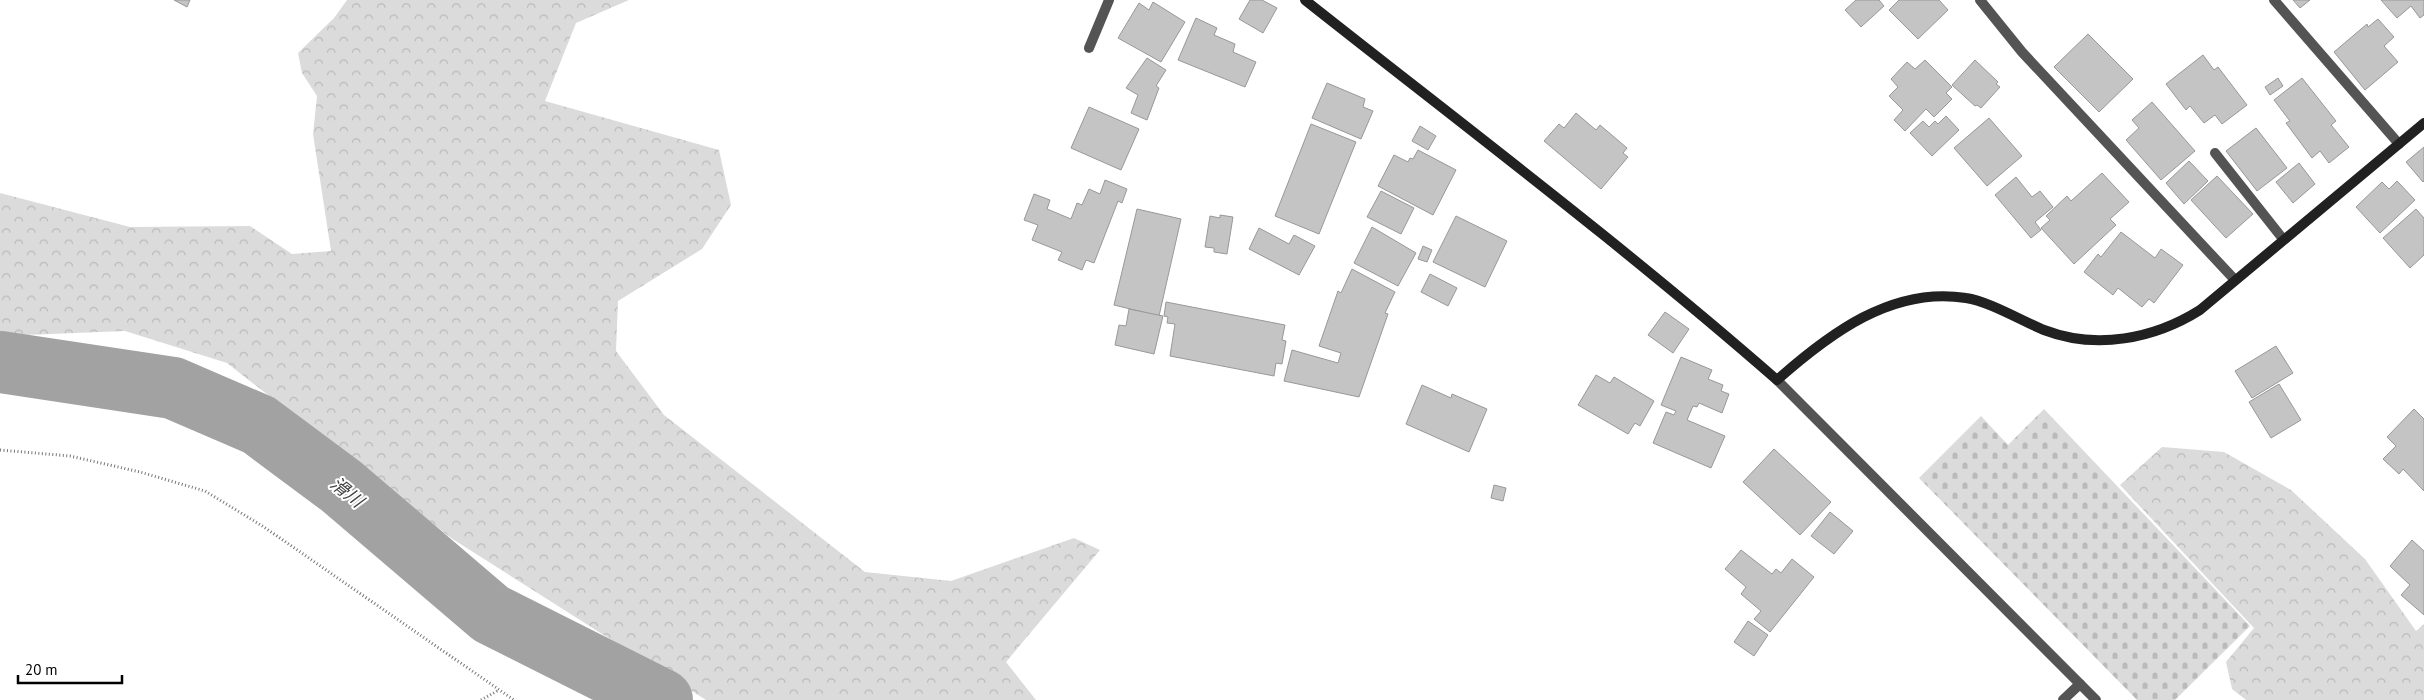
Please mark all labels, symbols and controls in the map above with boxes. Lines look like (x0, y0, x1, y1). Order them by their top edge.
water label: 滑川 (326, 472, 370, 514)
scale bar (18, 652, 121, 684)
text: 20 m (25, 660, 58, 679)

